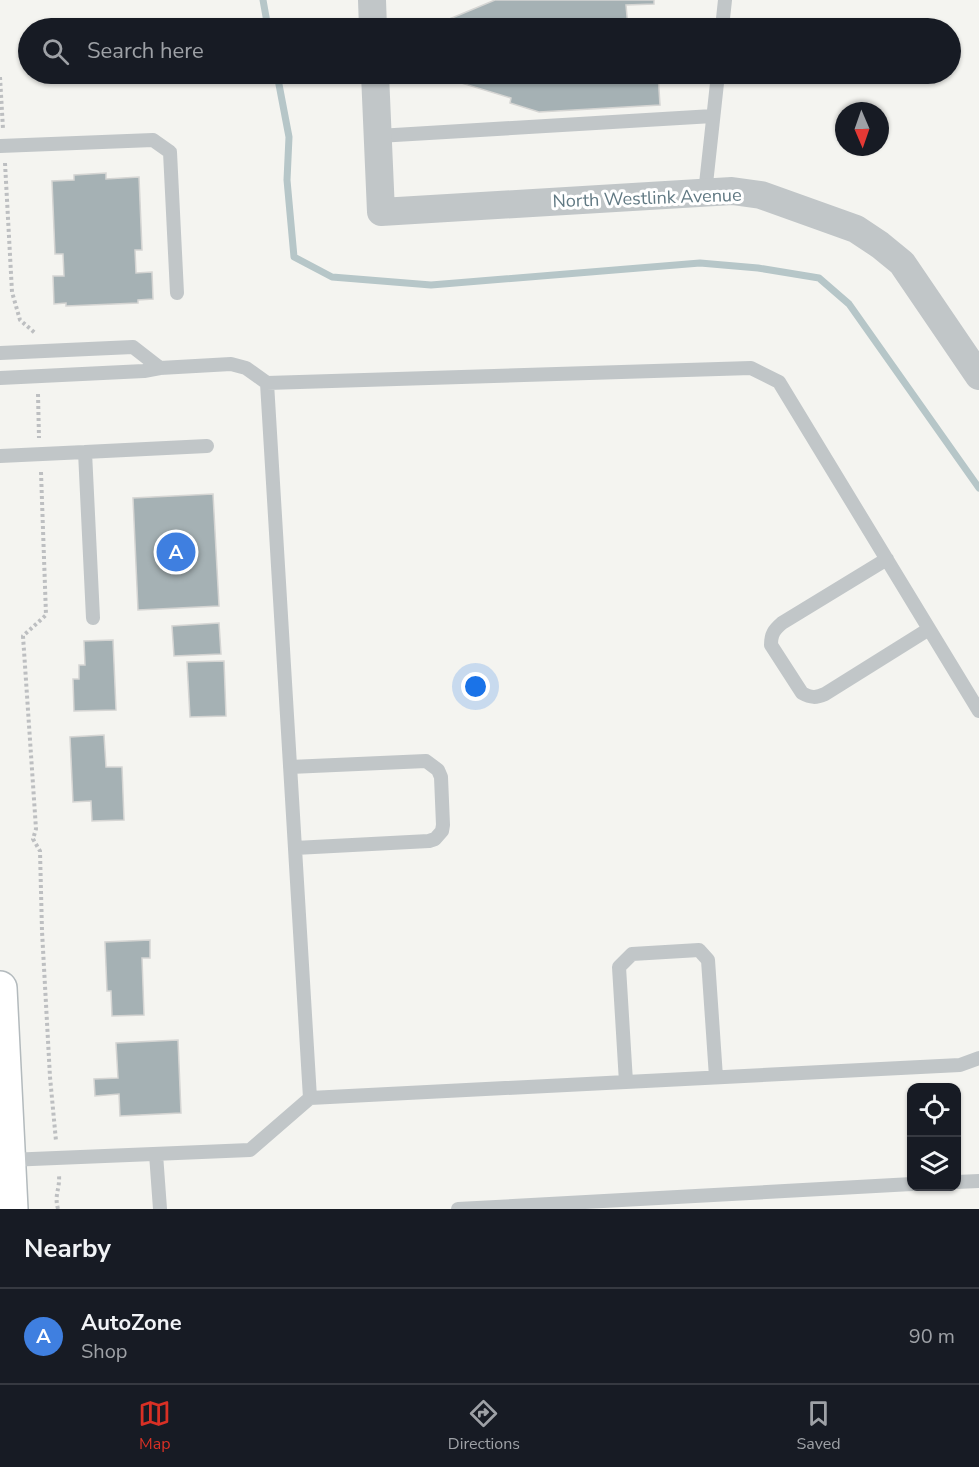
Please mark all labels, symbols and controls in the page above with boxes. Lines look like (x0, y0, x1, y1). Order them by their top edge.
search box (18, 18, 961, 84)
icon: search (39, 35, 72, 68)
text: Search here (87, 36, 204, 66)
north arrow (835, 102, 889, 156)
street label: North Westlink Avenue (552, 183, 742, 213)
pin: A (156, 530, 195, 574)
your location (461, 672, 490, 701)
map controls (907, 1083, 961, 1191)
button: locate (907, 1083, 961, 1137)
button: layers (907, 1137, 961, 1191)
text: Nearby (24, 1231, 111, 1266)
text: AutoZone (81, 1308, 182, 1338)
text: A (36, 1323, 51, 1350)
text: 90 m (909, 1323, 955, 1350)
text: Shop (81, 1338, 127, 1365)
tab: Map (138, 1397, 171, 1455)
tab: Directions (448, 1397, 520, 1455)
tab: Saved (797, 1397, 841, 1455)

